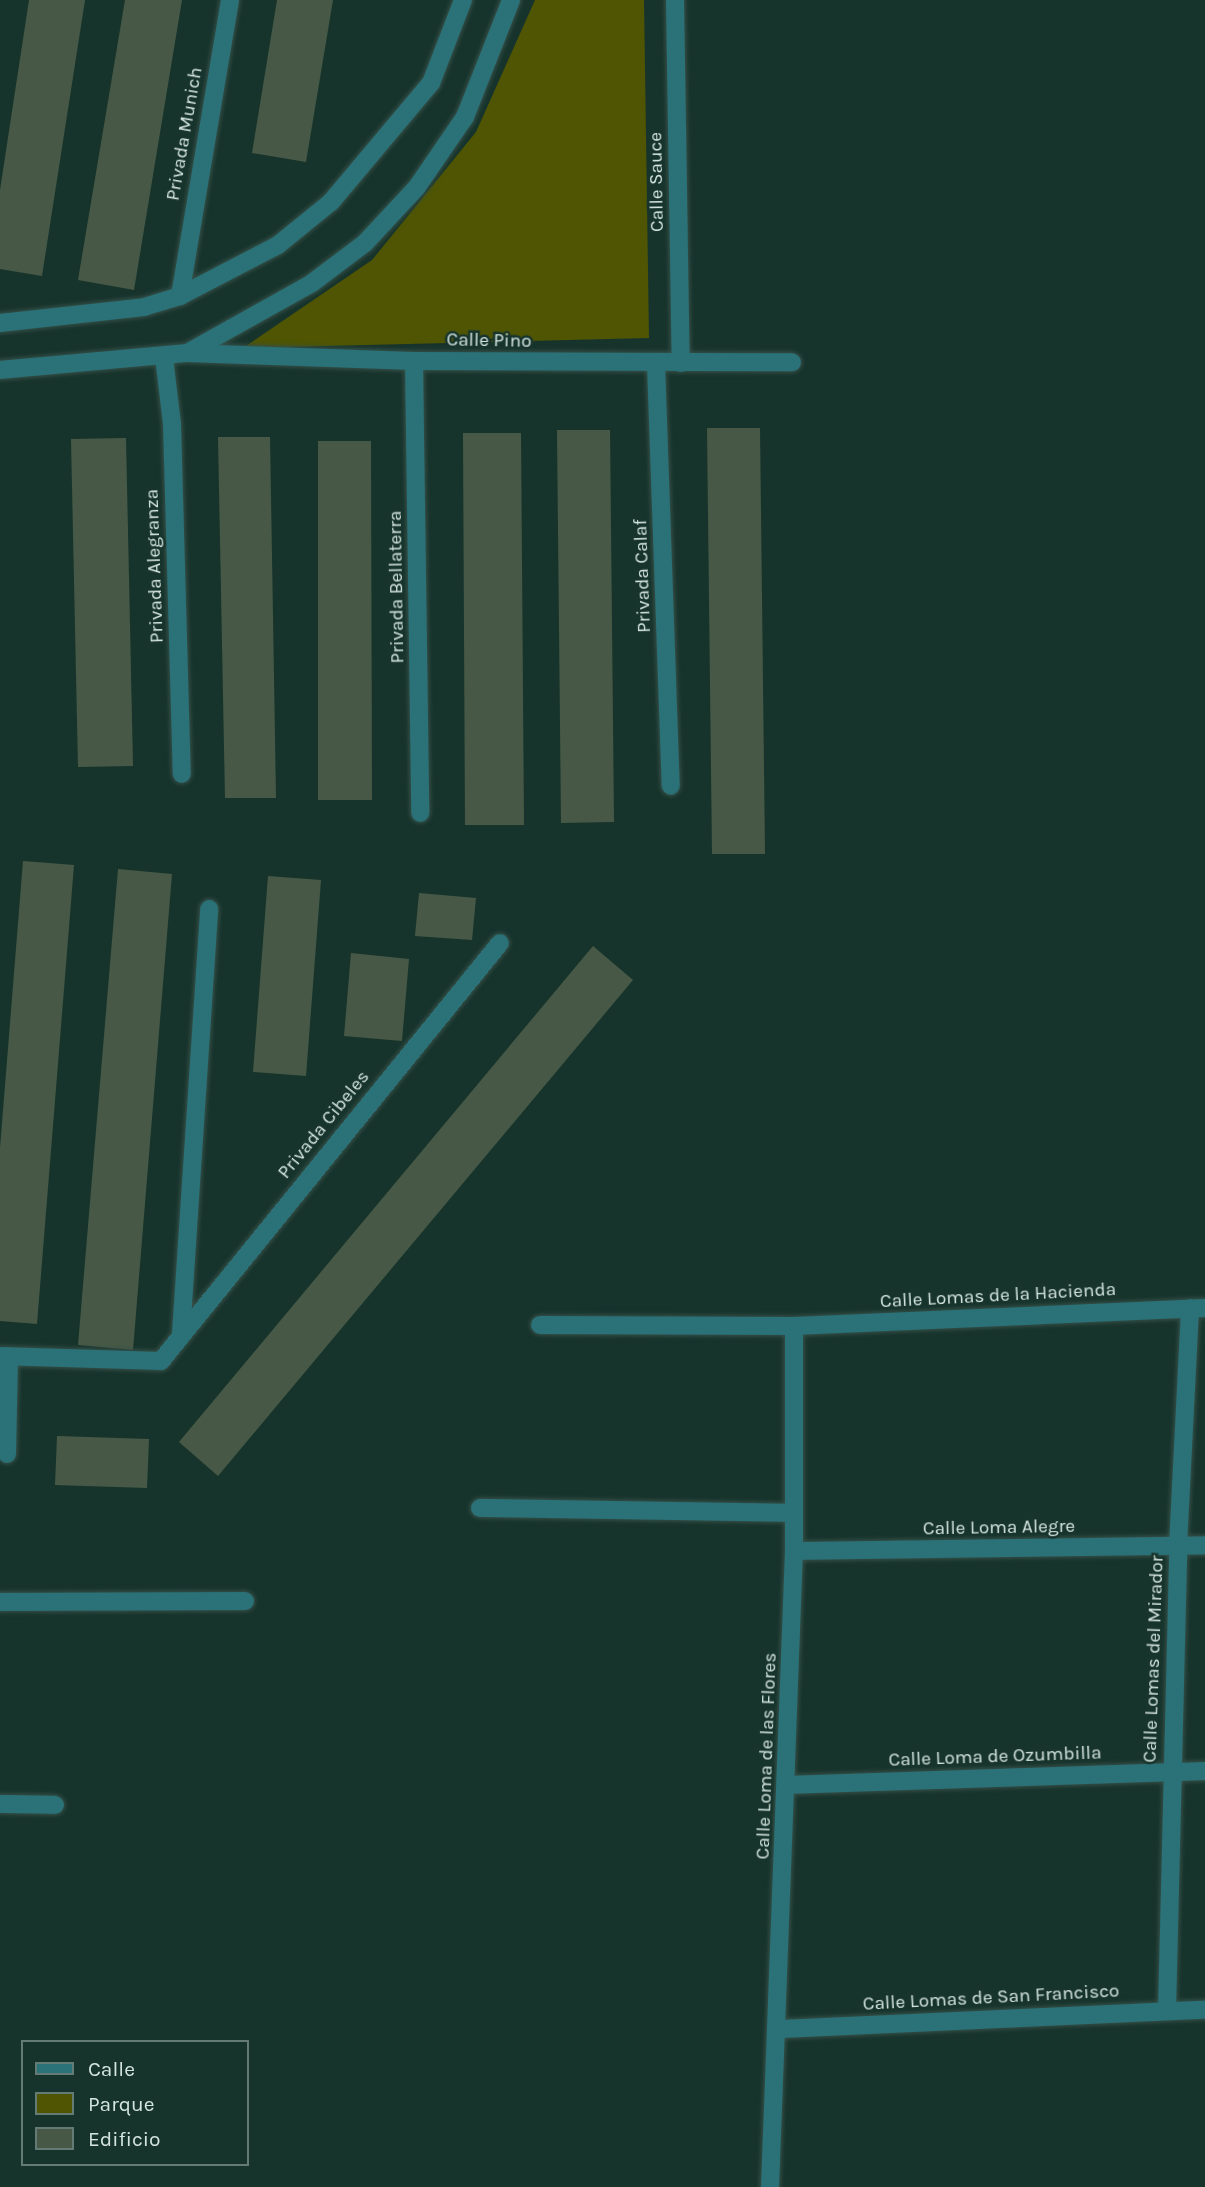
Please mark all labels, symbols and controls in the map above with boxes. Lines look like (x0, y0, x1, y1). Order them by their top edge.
street label: Privada Munich (162, 65, 208, 203)
street label: Calle Sauce (645, 132, 669, 232)
street label: Calle Pino (446, 329, 532, 353)
street label: Privada Alegranza (141, 489, 169, 643)
street label: Privada Bellaterra (384, 510, 410, 664)
street label: Privada Calaf (630, 519, 656, 633)
street label: Privada Cibeles (273, 1066, 375, 1184)
street label: Calle Lomas de la Hacienda (879, 1278, 1117, 1314)
street label: Calle Loma Alegre (923, 1515, 1075, 1541)
street label: Calle Lomas del Mirador (1139, 1555, 1169, 1763)
street label: Calle Loma de las Flores (752, 1652, 782, 1860)
street label: Calle Loma de Ozumbilla (888, 1742, 1102, 1772)
street label: Calle Lomas de San Francisco (862, 1980, 1120, 2016)
legend (21, 2040, 248, 2166)
text: Calle (88, 2057, 135, 2081)
text: Parque (88, 2092, 155, 2116)
text: Edificio (88, 2127, 161, 2151)

